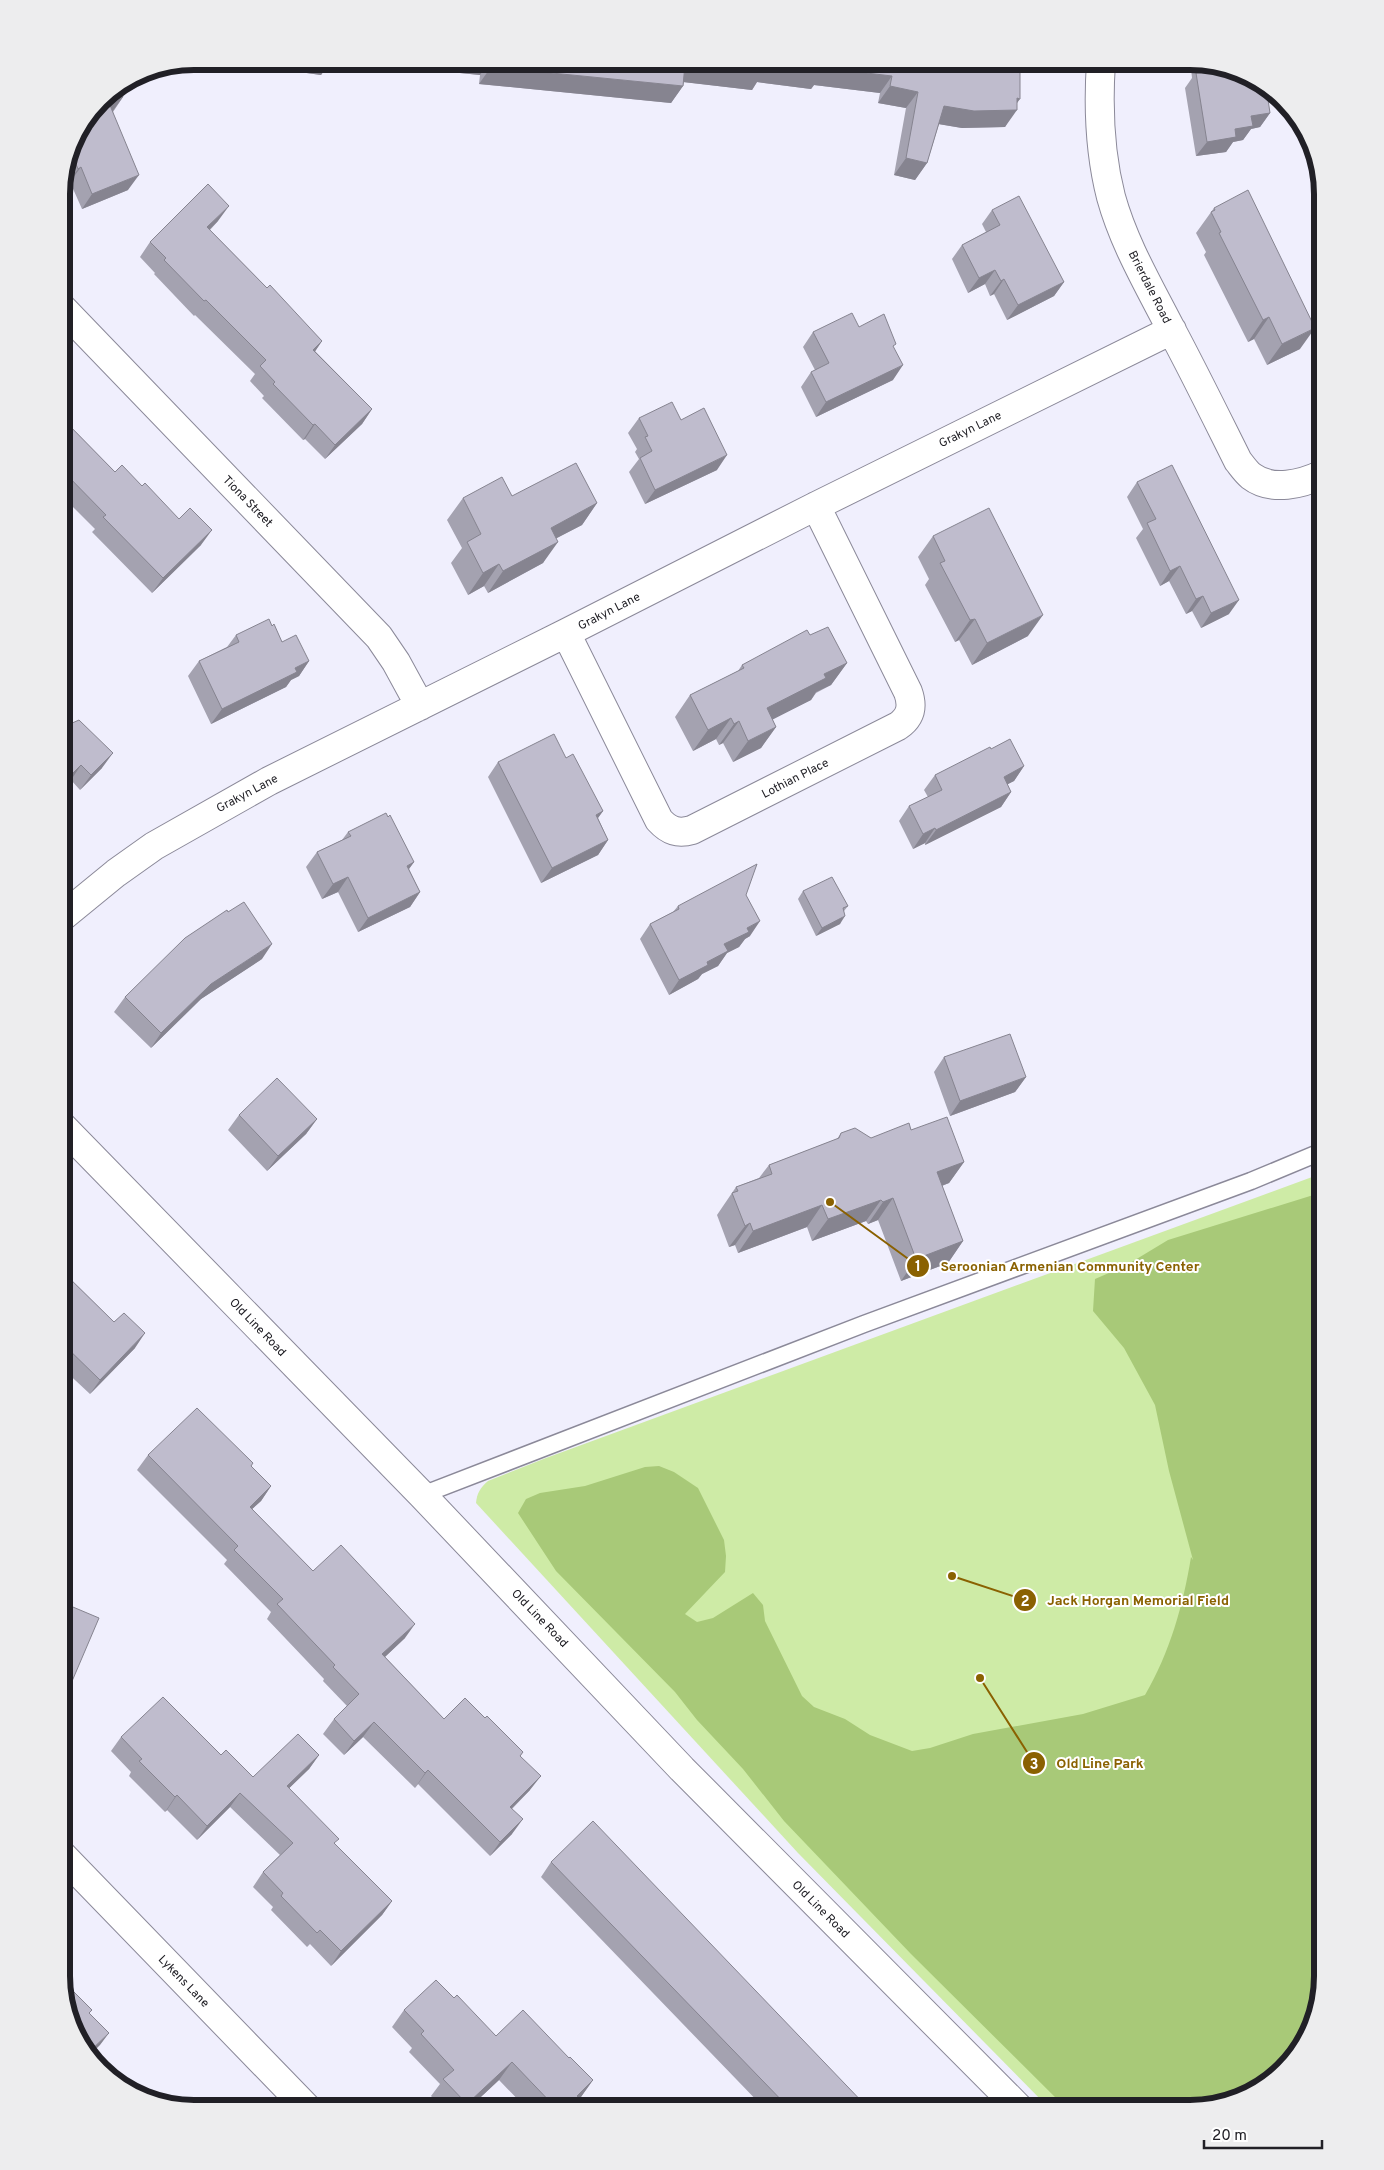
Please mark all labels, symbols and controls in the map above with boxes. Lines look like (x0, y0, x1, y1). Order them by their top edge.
street label: Brierdale Road (1124, 248, 1174, 327)
street label: Grakyn Lane (936, 408, 1004, 452)
street label: Tiona Street (219, 473, 276, 531)
street label: Grakyn Lane (576, 589, 643, 634)
street label: Lothian Place (759, 755, 832, 803)
street label: Grakyn Lane (214, 771, 281, 817)
callout: Seroonian Armenian Community Center (905, 1251, 1210, 1280)
text: 1 (915, 1258, 921, 1277)
text: Seroonian Armenian Community Center (940, 1259, 1200, 1276)
street label: Old Line Road (225, 1295, 289, 1360)
street label: Old Line Road (507, 1586, 571, 1651)
callout: Jack Horgan Memorial Field (1012, 1586, 1239, 1615)
text: 2 (1020, 1593, 1030, 1612)
text: Jack Horgan Memorial Field (1047, 1593, 1229, 1610)
callout: Old Line Park (1021, 1749, 1154, 1778)
text: 3 (1030, 1756, 1039, 1775)
text: Old Line Park (1056, 1756, 1144, 1773)
street label: Old Line Road (788, 1877, 853, 1942)
street label: Lykens Lane (154, 1952, 212, 2011)
scale bar (1204, 2118, 1322, 2150)
text: 20 m (1212, 2127, 1247, 2146)

